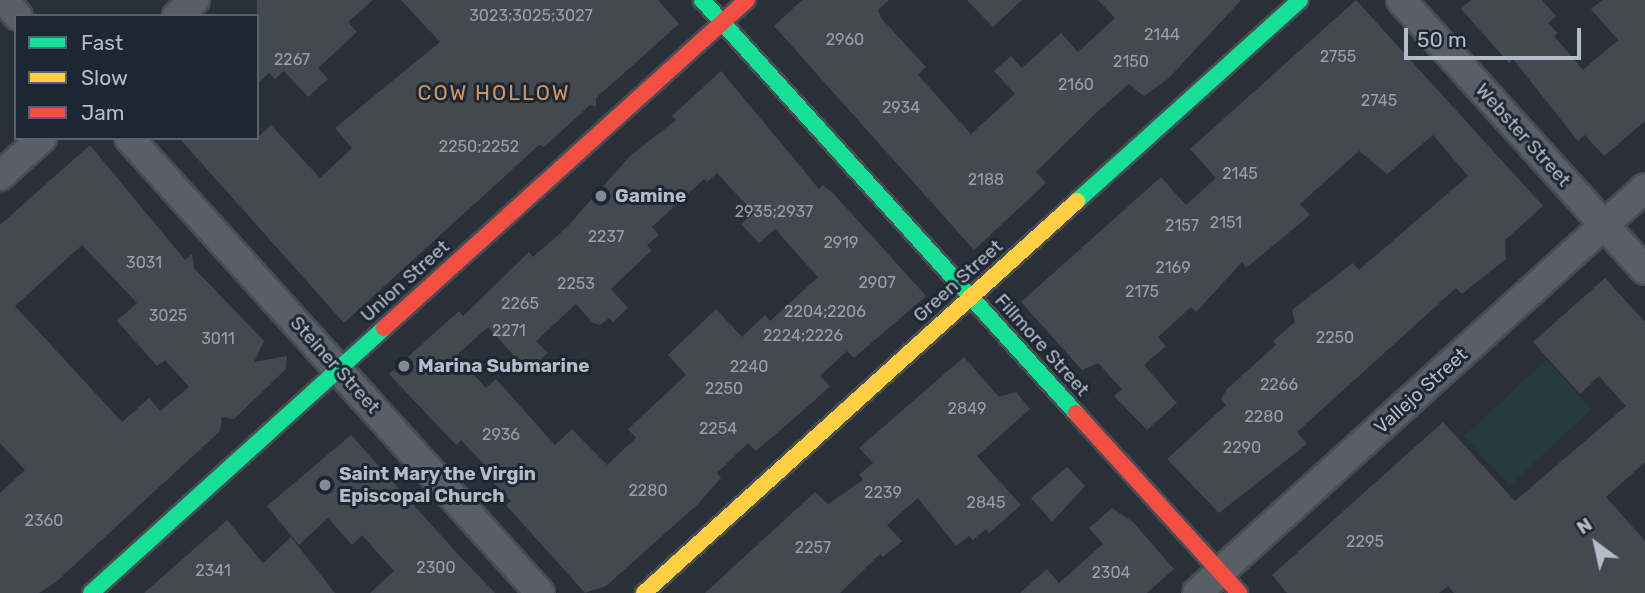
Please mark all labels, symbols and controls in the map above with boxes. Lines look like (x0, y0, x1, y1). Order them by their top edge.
house number: 3023;3025;3027 (469, 6, 593, 26)
legend (14, 14, 259, 140)
scale bar (1407, 14, 1584, 58)
house number: 2144 (1144, 25, 1180, 45)
text: 50 m (1417, 27, 1467, 52)
text: Fast (81, 30, 123, 55)
house number: 2960 (826, 30, 864, 50)
house number: 2755 (1320, 47, 1356, 67)
house number: 2267 (274, 50, 310, 70)
house number: 2150 (1113, 52, 1149, 72)
text: Slow (81, 65, 128, 90)
house number: 2160 (1058, 75, 1094, 95)
street label: Webster Street (1471, 79, 1575, 191)
district label: COW HOLLOW (419, 80, 569, 106)
house number: 2745 (1361, 91, 1397, 111)
house number: 2934 (882, 98, 920, 118)
text: Jam (81, 100, 125, 125)
house number: 2250;2252 (439, 137, 519, 157)
house number: 2145 (1222, 164, 1258, 184)
house number: 2188 (968, 170, 1004, 190)
place label: Gamine (615, 185, 686, 207)
marker: Gamine (593, 188, 609, 204)
house number: 2935;2937 (735, 202, 813, 222)
house number: 2151 (1210, 213, 1242, 233)
house number: 2157 (1165, 216, 1199, 236)
house number: 2237 (588, 227, 624, 247)
house number: 2919 (823, 233, 859, 253)
street label: Union Street (356, 235, 454, 327)
street label: Green Street (909, 235, 1007, 327)
house number: 3031 (126, 253, 162, 273)
house number: 2169 (1155, 258, 1191, 278)
house number: 2907 (858, 273, 896, 293)
house number: 2253 (557, 274, 595, 294)
house number: 2175 (1125, 282, 1159, 302)
street label: Fillmore Street (990, 289, 1094, 401)
house number: 2265 (501, 294, 539, 314)
house number: 2204;2206 (784, 302, 866, 322)
house number: 3025 (149, 306, 187, 326)
street label: Steiner Street (285, 312, 385, 418)
house number: 2271 (492, 321, 526, 341)
house number: 2224;2226 (763, 326, 843, 346)
house number: 2250 (1316, 328, 1354, 348)
house number: 3011 (201, 329, 235, 349)
street label: Vallejo Street (1370, 343, 1472, 439)
place label: Marina Submarine (418, 355, 589, 377)
house number: 2240 (730, 357, 768, 377)
marker: Marina Submarine (396, 358, 412, 374)
house number: 2266 (1260, 375, 1298, 395)
house number: 2250 (705, 379, 743, 399)
house number: 2849 (948, 399, 986, 419)
house number: 2280 (1244, 407, 1284, 427)
house number: 2254 (699, 419, 737, 439)
house number: 2936 (482, 425, 520, 445)
house number: 2290 (1223, 438, 1261, 458)
place label: Saint Mary the Virgin Episcopal Church (339, 463, 537, 507)
marker: Saint Mary the Virgin Episcopal Church (317, 477, 333, 493)
house number: 2280 (628, 481, 668, 501)
house number: 2239 (864, 483, 902, 503)
house number: 2845 (966, 493, 1006, 513)
north arrow (1561, 509, 1631, 579)
house number: 2360 (25, 511, 63, 531)
text: N (1572, 513, 1596, 539)
house number: 2295 (1346, 532, 1384, 552)
house number: 2257 (795, 538, 831, 558)
house number: 2300 (416, 558, 456, 578)
house number: 2341 (195, 561, 231, 581)
house number: 2304 (1091, 563, 1131, 583)

